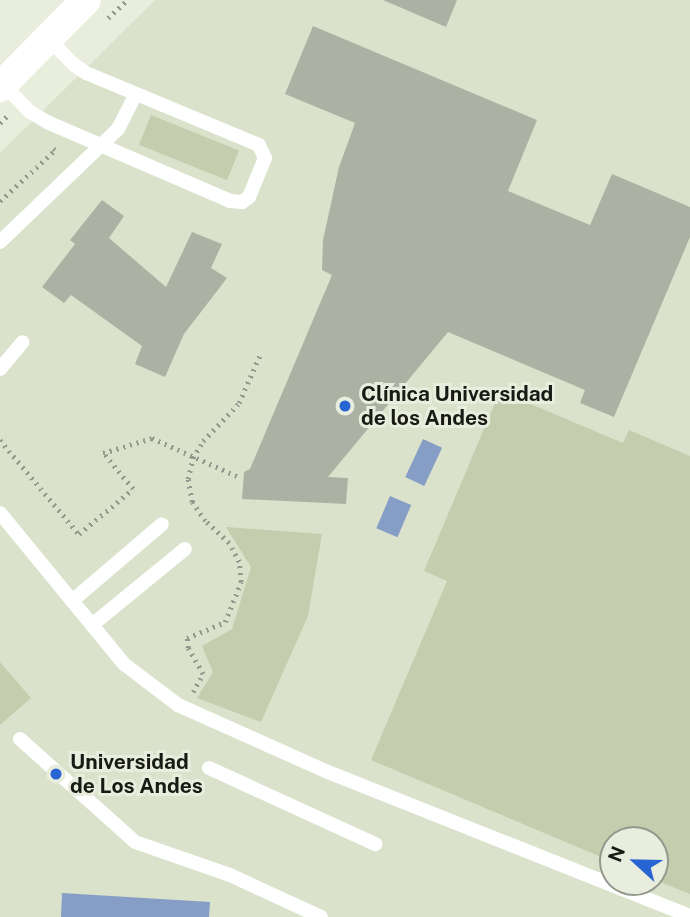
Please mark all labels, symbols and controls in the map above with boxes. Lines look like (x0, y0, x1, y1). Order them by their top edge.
place label: Clínica Universidad de los Andes (361, 381, 553, 431)
marker: Clínica Universidad de los Andes (335, 396, 355, 416)
place label: Universidad de Los Andes (70, 749, 203, 799)
marker: Universidad de Los Andes (48, 766, 64, 782)
north arrow (599, 826, 669, 896)
text: N (603, 843, 629, 865)

